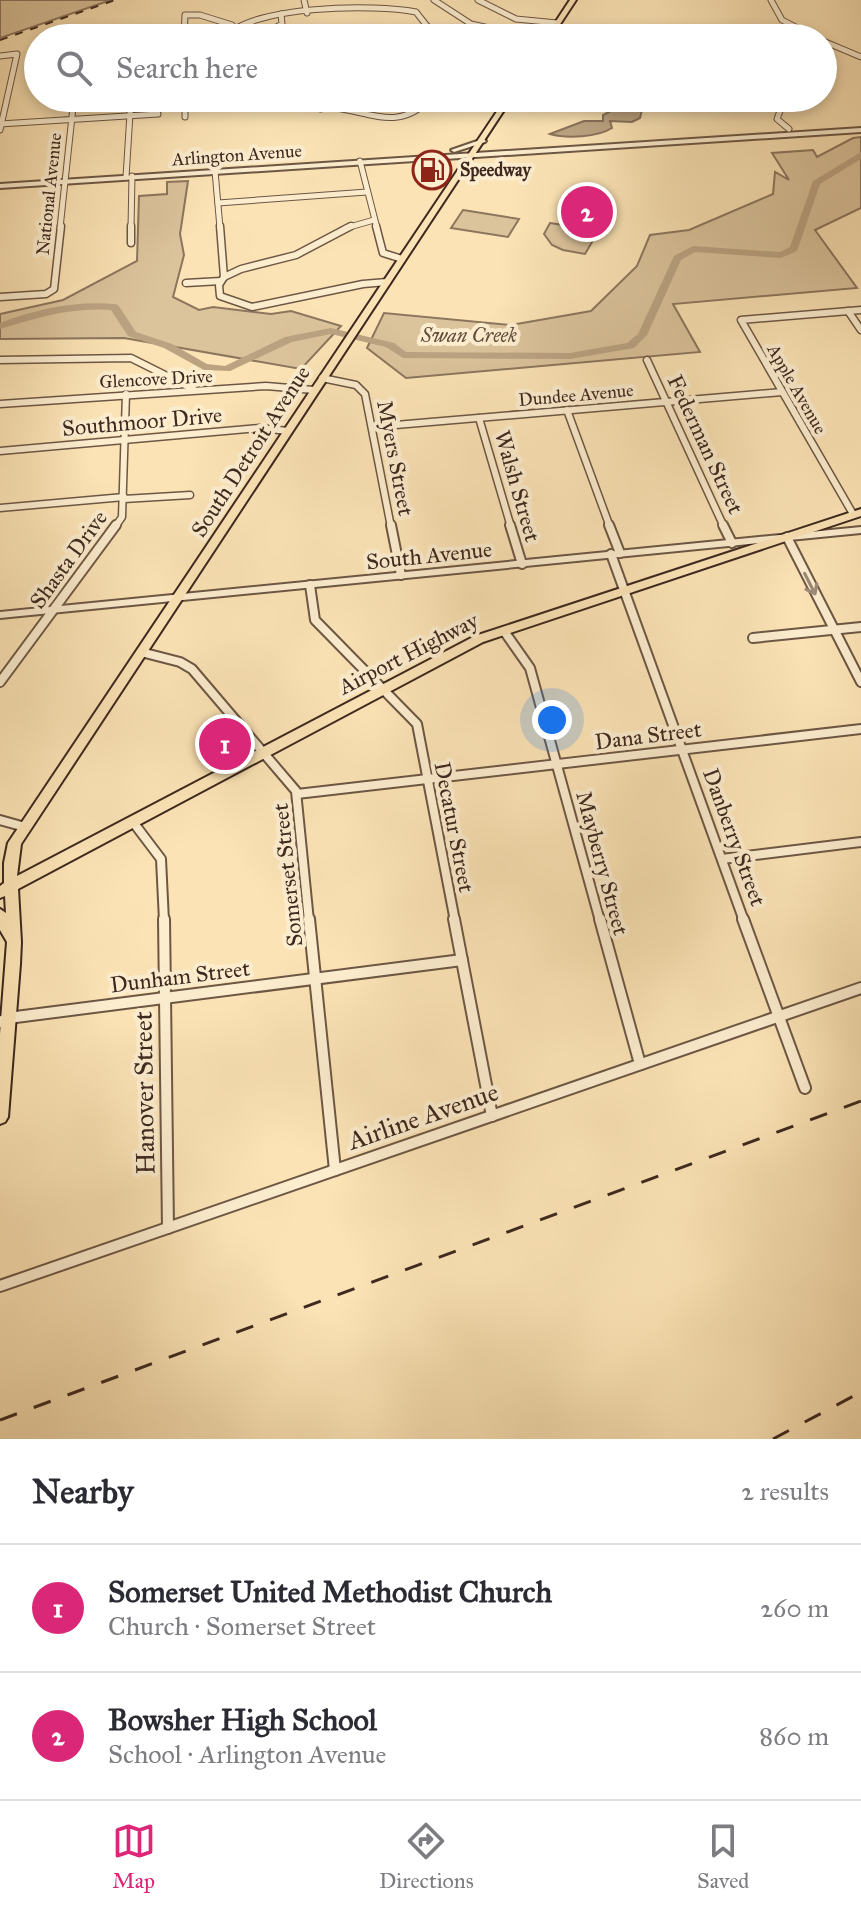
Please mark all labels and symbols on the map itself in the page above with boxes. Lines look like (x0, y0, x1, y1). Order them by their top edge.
street label: National Avenue (32, 132, 66, 256)
street label: Arlington Avenue (170, 139, 303, 172)
fuel station icon: Speedway (411, 149, 453, 191)
place label: Speedway (460, 159, 532, 182)
pin: 2 (561, 182, 613, 242)
water label: Swan Creek (420, 323, 517, 347)
street label: Apple Avenue (762, 339, 832, 438)
street label: South Detroit Avenue (185, 361, 316, 542)
street label: Glencove Drive (99, 365, 213, 393)
street label: Federman Street (661, 370, 750, 518)
street label: Dundee Avenue (518, 379, 634, 411)
street label: Myers Street (371, 398, 420, 518)
street label: Southmoor Drive (61, 401, 223, 442)
street label: Walsh Street (489, 427, 546, 545)
street label: Shasta Drive (24, 505, 113, 614)
street label: South Avenue (365, 535, 493, 576)
one-way arrow (803, 571, 819, 595)
street label: Airport Highway (333, 606, 483, 701)
your location (532, 700, 572, 740)
pin: 1 (199, 714, 251, 774)
street label: Dana Street (593, 716, 703, 755)
street label: Decatur Street (429, 760, 480, 895)
street label: Danberry Street (697, 765, 772, 910)
street label: Mayberry Street (570, 788, 635, 938)
street label: Somerset Street (267, 802, 308, 948)
street label: Dunham Street (109, 955, 252, 998)
street label: Hanover Street (127, 1011, 161, 1175)
street label: Airline Avenue (343, 1075, 503, 1157)

